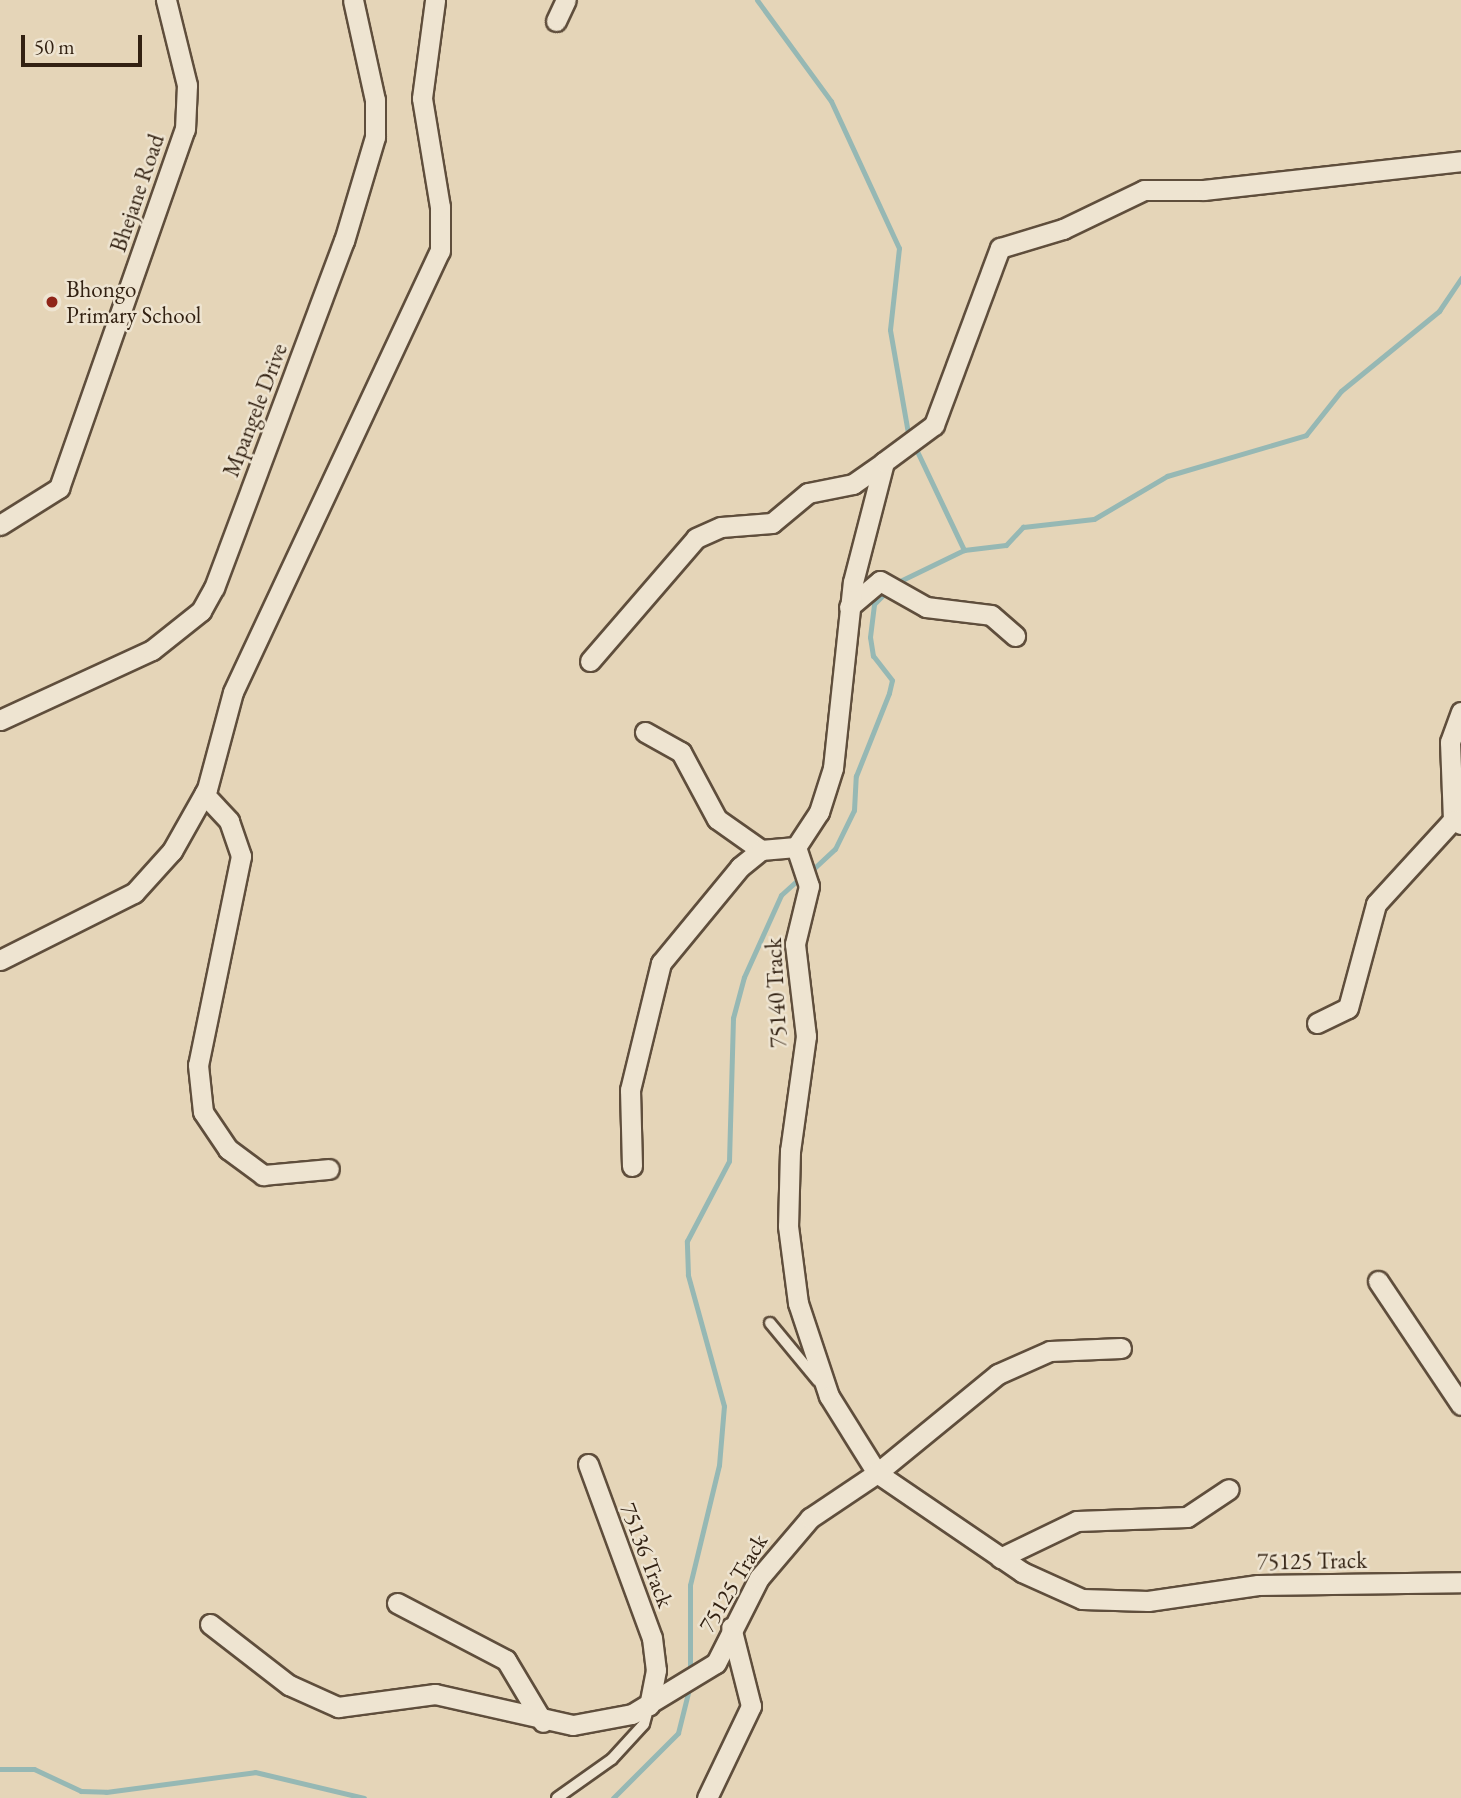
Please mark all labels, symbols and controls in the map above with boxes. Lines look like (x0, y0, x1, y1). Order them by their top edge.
scale bar (24, 21, 145, 65)
text: 50 m (34, 33, 75, 60)
street label: Bhejane Road (104, 131, 170, 255)
place label: Bhongo Primary School (66, 275, 201, 329)
marker: Bhongo Primary School (44, 294, 60, 310)
street label: Mpangele Drive (217, 339, 293, 481)
street label: 75140 Track (759, 937, 793, 1049)
street label: 75136 Track (614, 1499, 680, 1611)
street label: 75125 Track (693, 1529, 773, 1637)
street label: 75125 Track (1257, 1546, 1367, 1576)

